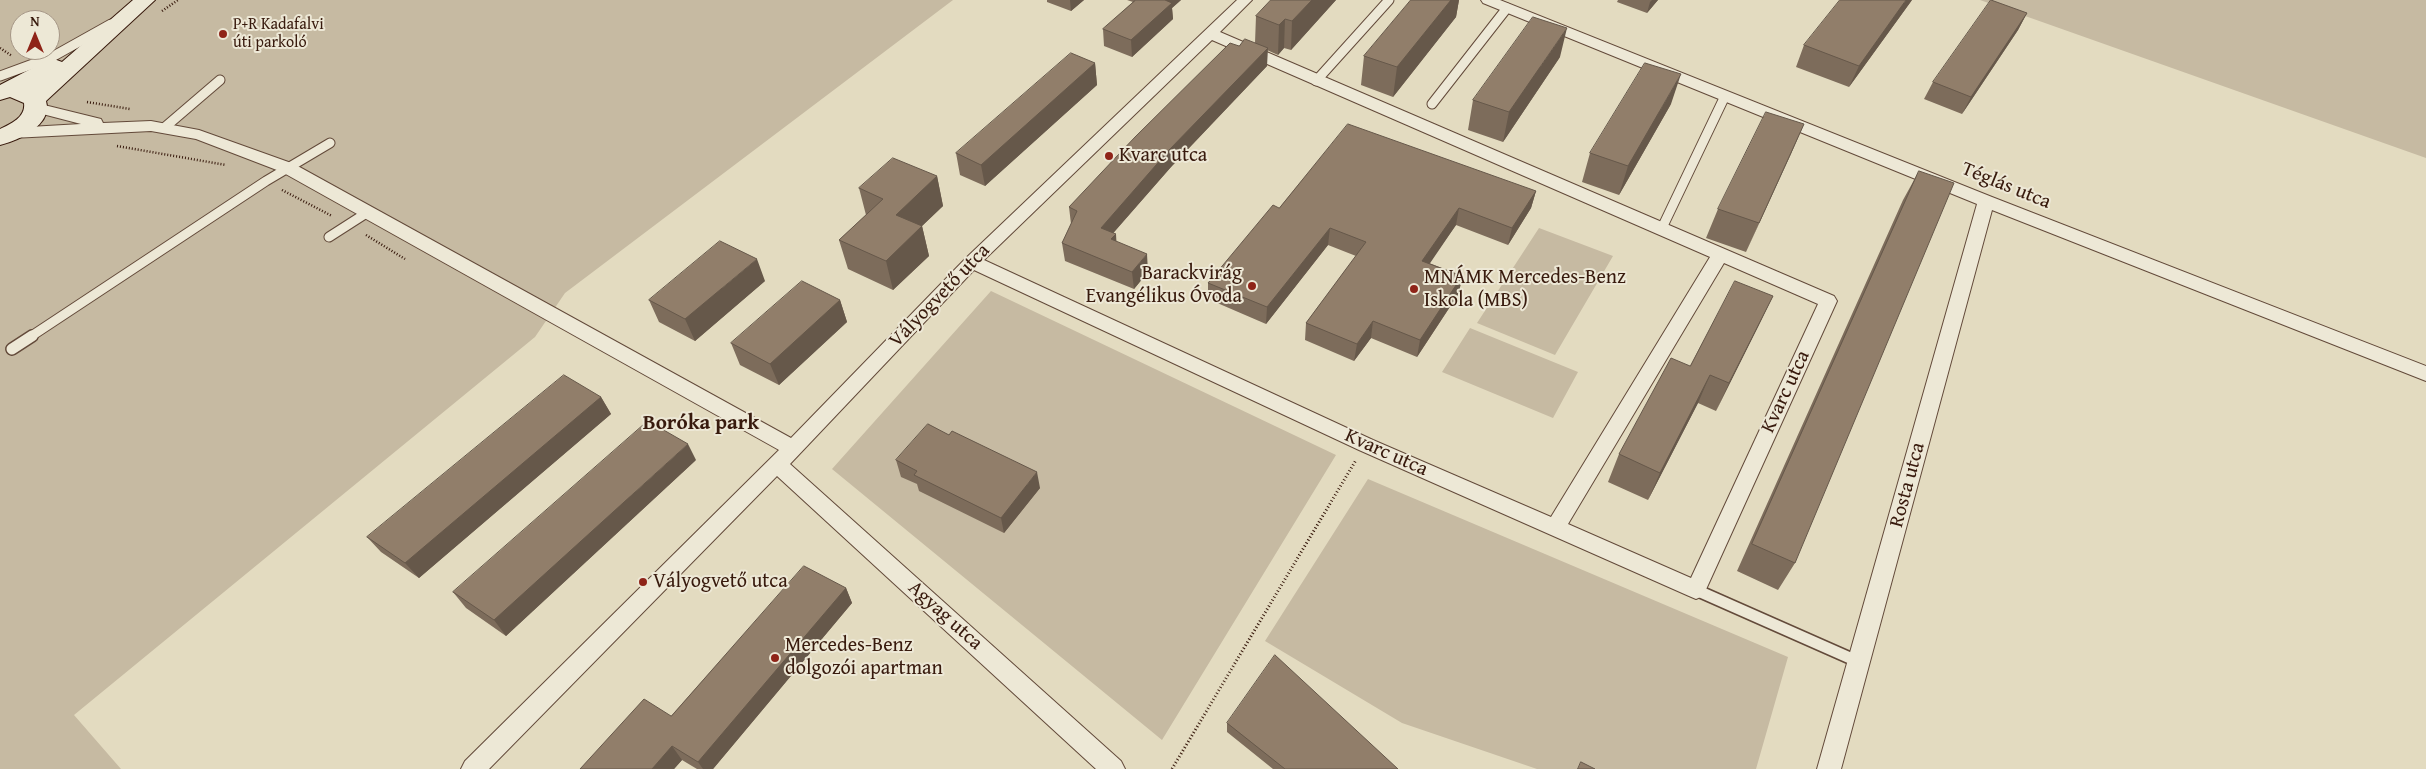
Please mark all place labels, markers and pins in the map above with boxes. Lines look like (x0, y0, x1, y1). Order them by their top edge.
place label: P+R Kadafalvi úti parkoló (233, 15, 324, 53)
marker: P+R Kadafalvi úti parkoló (217, 28, 229, 40)
place label: Kvarc utca (1119, 144, 1207, 168)
marker: Kvarc utca (1103, 150, 1115, 162)
place label: Barackvirág Evangélikus Óvoda (1086, 262, 1242, 309)
place label: MNÁMK Mercedes-Benz Iskola (MBS) (1424, 266, 1626, 313)
marker: Barackvirág Evangélikus Óvoda (1246, 280, 1258, 292)
marker: MNÁMK Mercedes-Benz Iskola (MBS) (1408, 283, 1420, 295)
place label: Vályogvető utca (653, 570, 788, 594)
marker: Vályogvető utca (637, 576, 649, 588)
place label: Mercedes-Benz dolgozói apartman (785, 634, 943, 681)
marker: Mercedes-Benz dolgozói apartman (769, 652, 781, 664)

